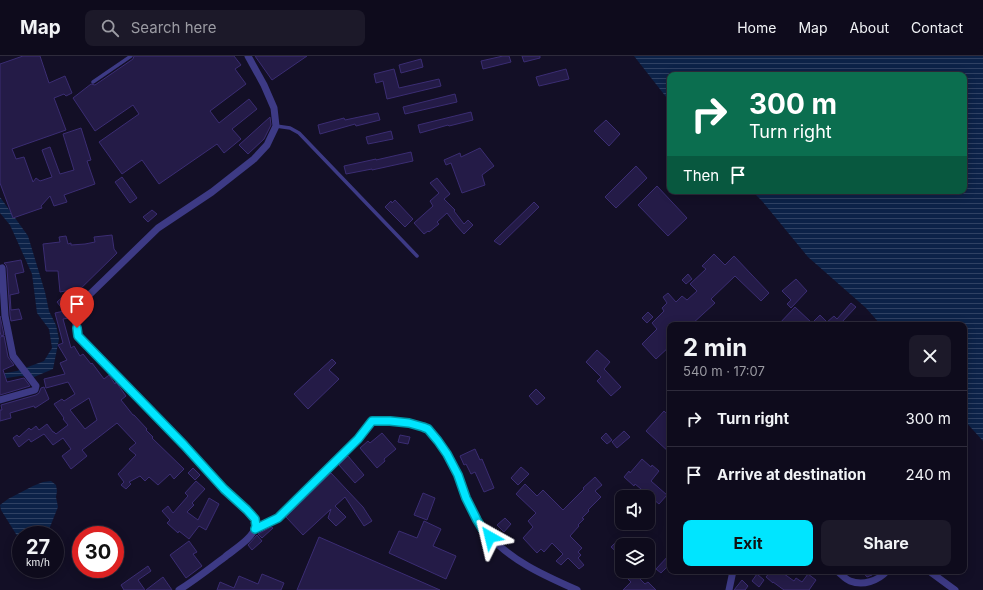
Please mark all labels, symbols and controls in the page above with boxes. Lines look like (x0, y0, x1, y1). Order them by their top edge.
search box (85, 10, 365, 46)
text: Map (20, 16, 61, 39)
icon: search (99, 17, 121, 39)
text: Search here (131, 18, 216, 37)
text: Home (737, 19, 776, 36)
text: Map (798, 19, 828, 36)
text: About (850, 19, 889, 36)
text: Contact (911, 19, 963, 36)
text: 300 m (749, 87, 837, 121)
icon: right (683, 88, 735, 140)
text: Turn right (749, 121, 832, 142)
icon: arrive (727, 164, 749, 186)
text: Then (683, 166, 719, 185)
pin (60, 287, 94, 328)
icon: arrive (66, 293, 88, 315)
text: 2 min (683, 333, 747, 362)
button: close (909, 335, 951, 377)
text: 540 m · 17:07 (683, 363, 765, 379)
icon: right (683, 408, 705, 430)
text: Turn right (717, 409, 789, 428)
text: 300 m (905, 409, 951, 428)
icon: arrive (683, 464, 705, 486)
text: Arrive at destination (717, 465, 866, 484)
text: 240 m (906, 465, 951, 484)
map controls (615, 490, 655, 578)
button: sound (615, 490, 655, 530)
position arrow (469, 516, 511, 558)
button: Exit (683, 520, 813, 566)
button: Share (821, 520, 951, 566)
speed limit sign: 30 (72, 526, 124, 578)
text: 27 (26, 535, 50, 559)
button: layers (615, 538, 655, 578)
text: km/h (26, 556, 50, 568)

